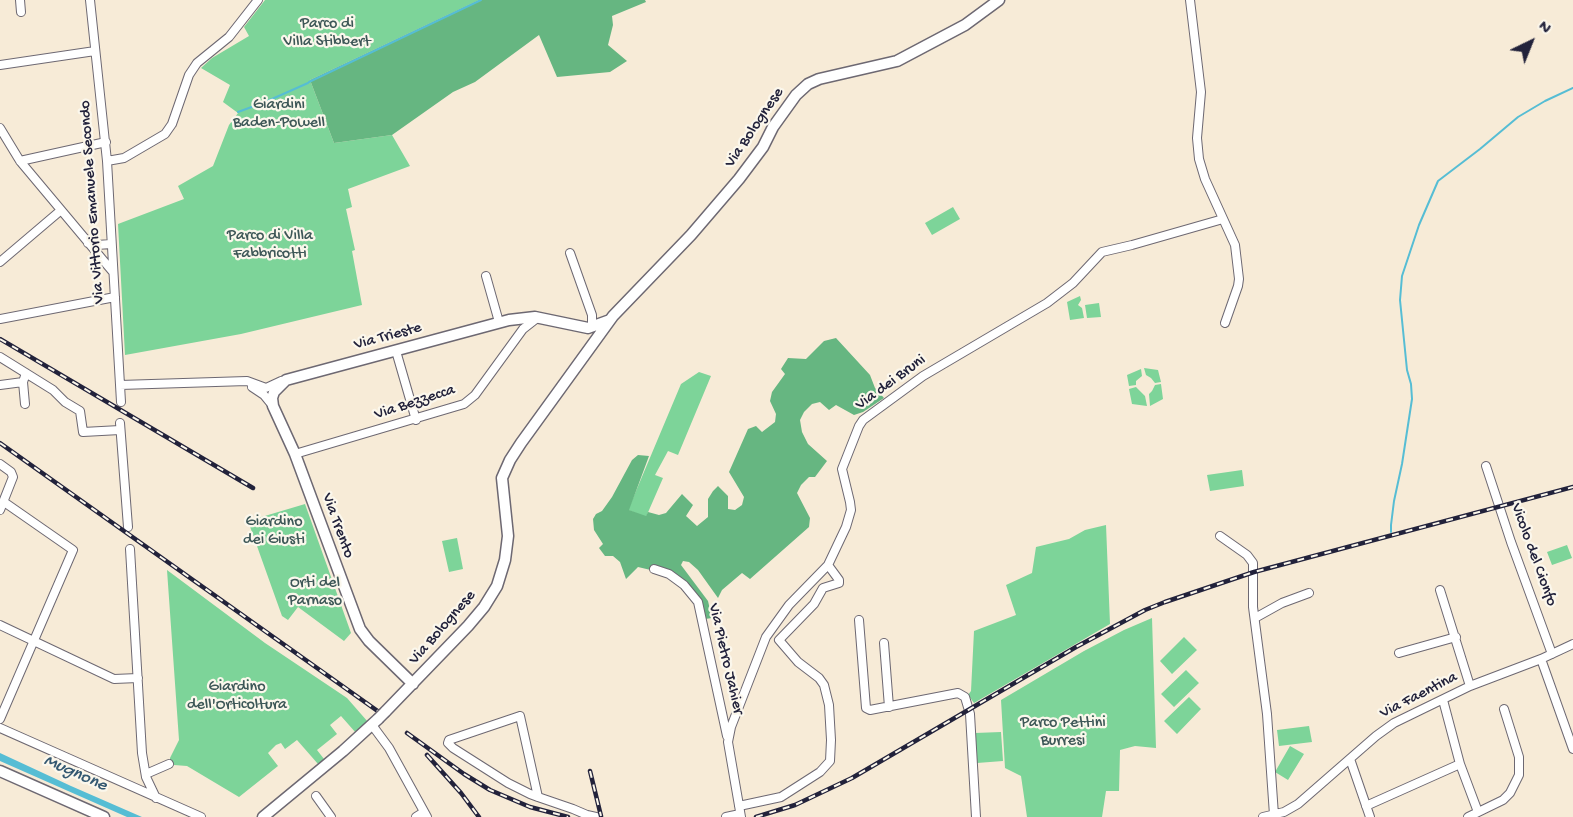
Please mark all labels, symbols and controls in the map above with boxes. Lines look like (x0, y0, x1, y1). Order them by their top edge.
north arrow (1501, 12, 1561, 72)
park label: Parco di Villa Stibbert (284, 15, 370, 53)
text: N (1533, 18, 1554, 39)
street label: Via Bolognese (721, 84, 789, 172)
park label: Giardini Baden-Powell (233, 96, 325, 134)
street label: Via Vittorio Emanuele Secondo (76, 100, 110, 304)
park label: Parco di Villa Fabbricotti (227, 227, 313, 265)
street label: Via Trieste (352, 319, 424, 355)
street label: Via dei Bruni (852, 351, 930, 415)
street label: Via Bezzecca (372, 381, 458, 425)
street label: Via Trento (316, 491, 358, 561)
street label: Vicolo del Cionfo (1506, 501, 1560, 609)
park label: Giardino dei Giusti (243, 513, 305, 551)
park label: Orti del Parnaso (288, 574, 342, 612)
street label: Via Bolognese (405, 587, 481, 669)
street label: Via Pietro Jahier (703, 602, 747, 716)
street label: Via Faentina (1377, 668, 1461, 724)
park label: Giardino dell'Orticoltura (187, 678, 287, 716)
park label: Parco Pettini Burresi (1020, 714, 1106, 752)
water label: Mugnone (40, 751, 110, 797)

